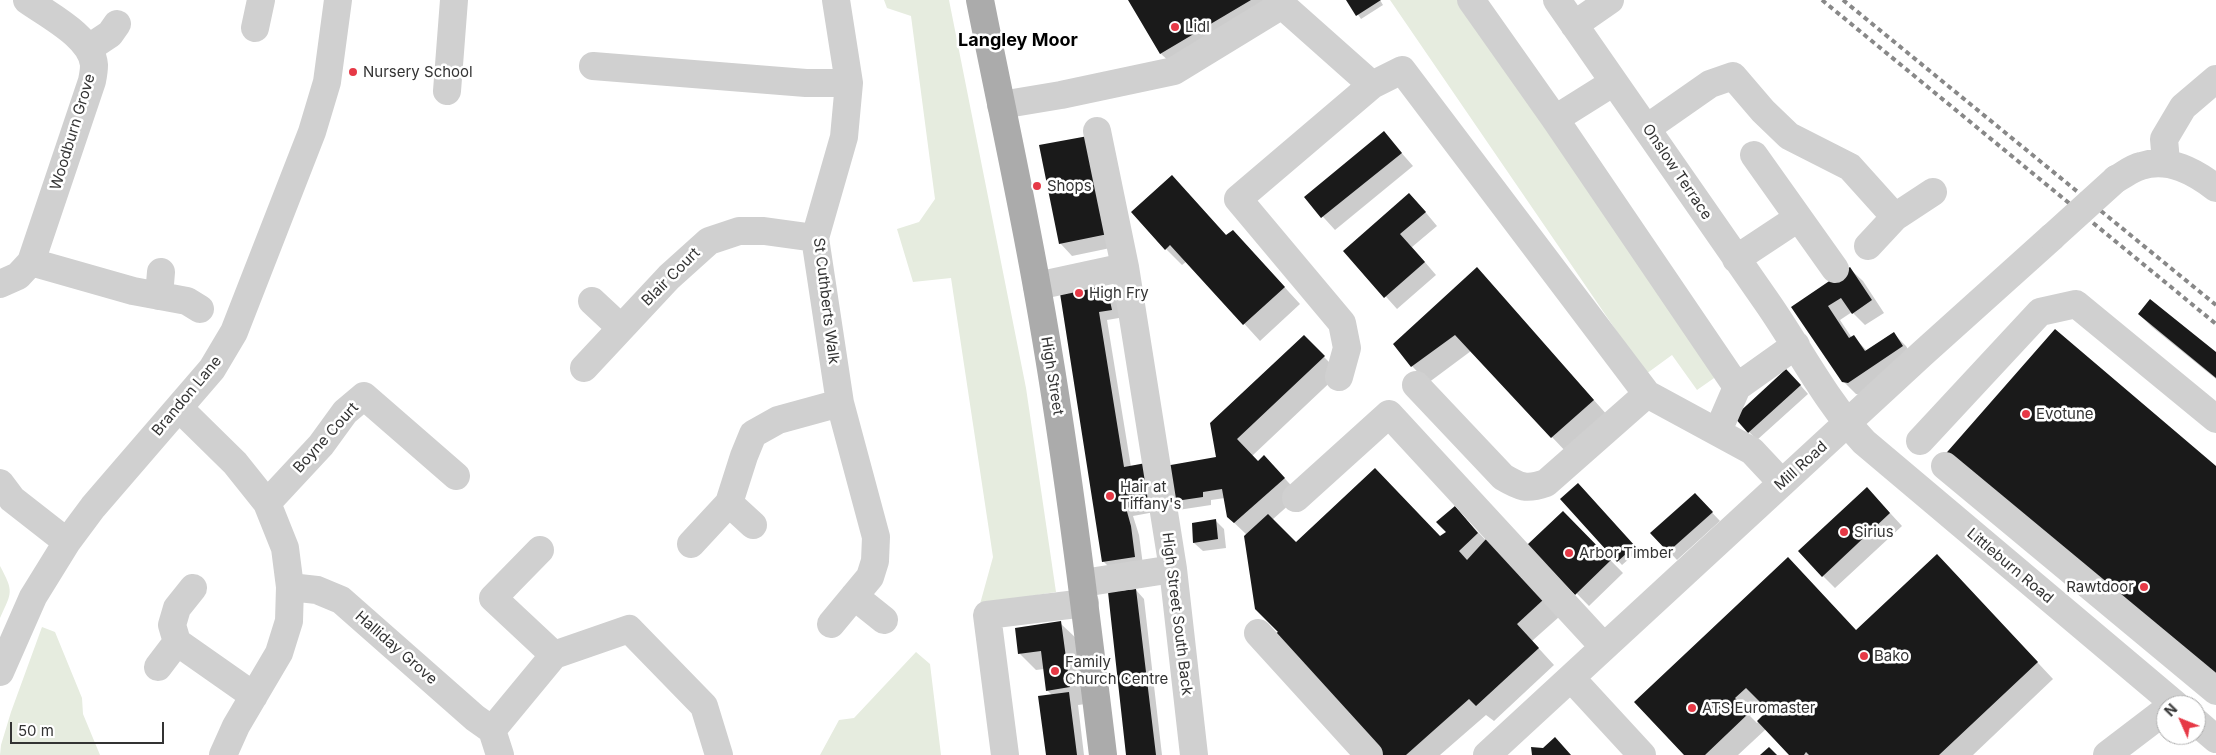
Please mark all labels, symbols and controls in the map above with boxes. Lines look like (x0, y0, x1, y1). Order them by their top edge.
place label: Lidl (1185, 18, 1210, 36)
marker: Lidl (1169, 21, 1181, 33)
district label: Langley Moor (958, 30, 1078, 52)
place label: Nursery School (363, 63, 473, 81)
marker: Nursery School (347, 66, 359, 78)
street label: Woodburn Grove (47, 72, 99, 192)
street label: Onslow Terrace (1638, 121, 1716, 223)
place label: Shops (1047, 177, 1092, 195)
marker: Shops (1031, 180, 1043, 192)
street label: St Cuthberts Walk (809, 237, 843, 365)
street label: Blair Court (638, 244, 704, 310)
place label: High Fry (1089, 284, 1149, 302)
marker: High Fry (1073, 287, 1085, 299)
street label: High Street (1037, 335, 1067, 417)
street label: Brandon Lane (148, 352, 226, 440)
street label: Boyne Court (290, 399, 362, 477)
place label: Evotune (2036, 405, 2094, 423)
marker: Evotune (2020, 408, 2032, 420)
street label: Mill Road (1771, 438, 1831, 494)
place label: Hair at Tiffany's (1120, 478, 1182, 513)
marker: Hair at Tiffany's (1104, 490, 1116, 502)
place label: Sirius (1854, 523, 1894, 541)
street label: Littleburn Road (1963, 525, 2057, 607)
marker: Sirius (1838, 526, 1850, 538)
street label: High Street South Back (1158, 531, 1196, 697)
place label: Arbor Timber (1579, 544, 1673, 562)
marker: Arbor Timber (1563, 547, 1575, 559)
place label: Rawtdoor (2066, 578, 2134, 596)
marker: Rawtdoor (2138, 581, 2150, 593)
street label: Halliday Grove (351, 608, 441, 688)
place label: Bako (1874, 647, 1909, 665)
marker: Bako (1858, 650, 1870, 662)
place label: Family Church Centre (1065, 653, 1168, 688)
marker: Family Church Centre (1049, 665, 1061, 677)
north arrow (2156, 695, 2206, 745)
place label: ATS Euromaster (1702, 699, 1816, 717)
text: N (2161, 700, 2180, 720)
marker: ATS Euromaster (1686, 702, 1698, 714)
scale bar (12, 712, 166, 744)
text: 50 m (18, 721, 54, 740)

